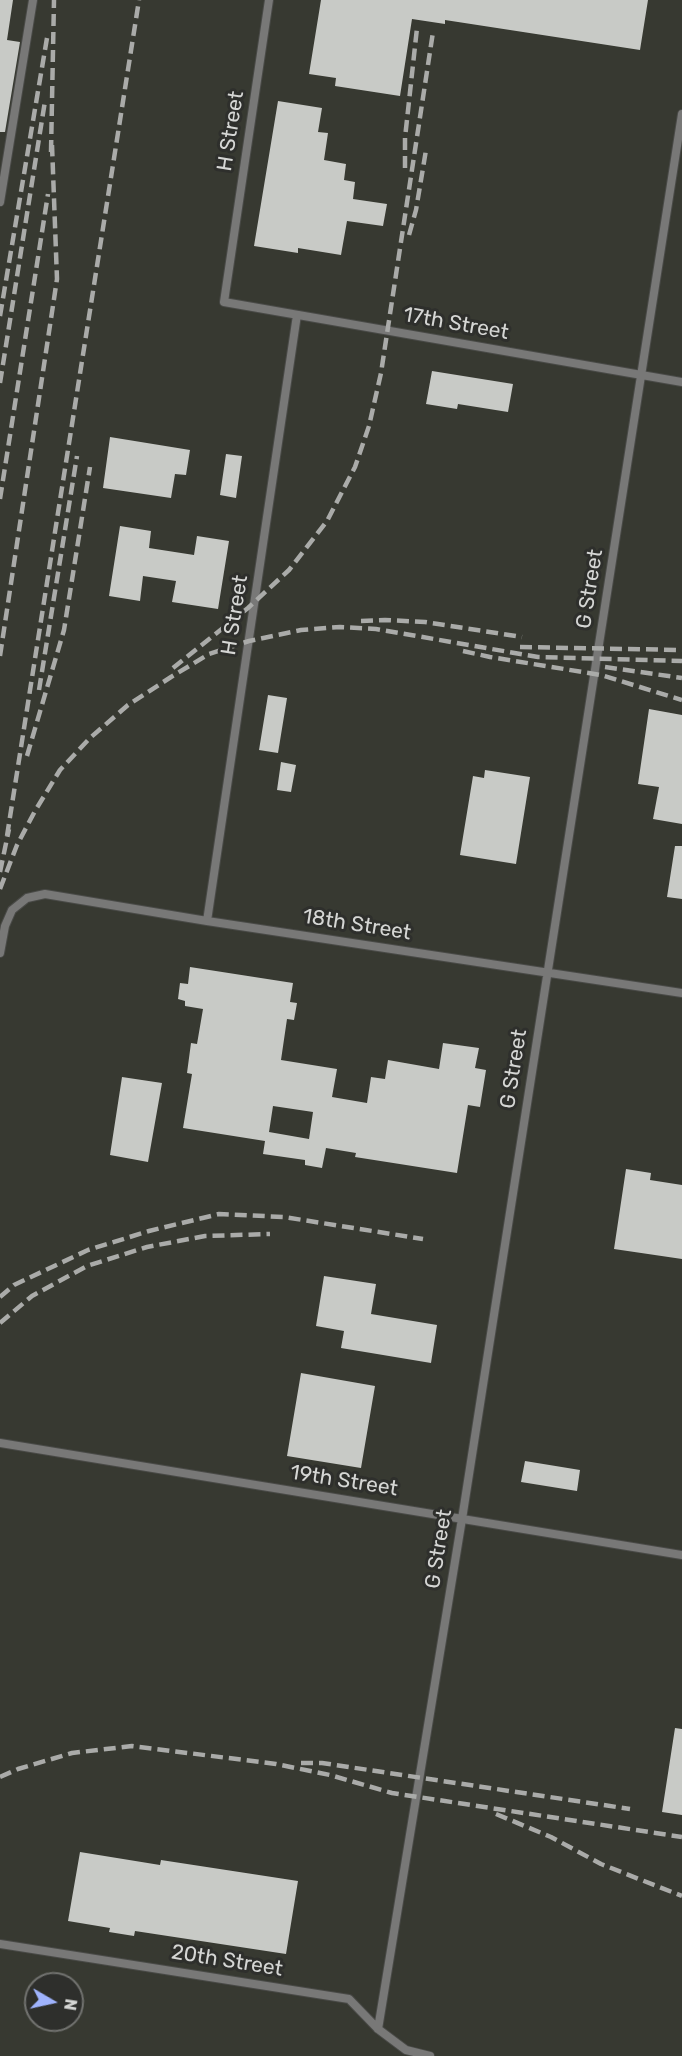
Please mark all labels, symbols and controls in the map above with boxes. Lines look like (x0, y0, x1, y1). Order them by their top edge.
street label: H Street (212, 89, 250, 173)
street label: 17th Street (401, 302, 511, 346)
street label: G Street (571, 547, 609, 631)
street label: H Street (216, 573, 254, 657)
street label: 18th Street (301, 904, 413, 946)
street label: G Street (495, 1027, 533, 1111)
street label: 19th Street (289, 1460, 399, 1502)
street label: G Street (420, 1507, 458, 1591)
street label: 20th Street (169, 1940, 285, 1982)
north arrow (24, 1972, 84, 2032)
text: N (60, 1997, 81, 2012)

